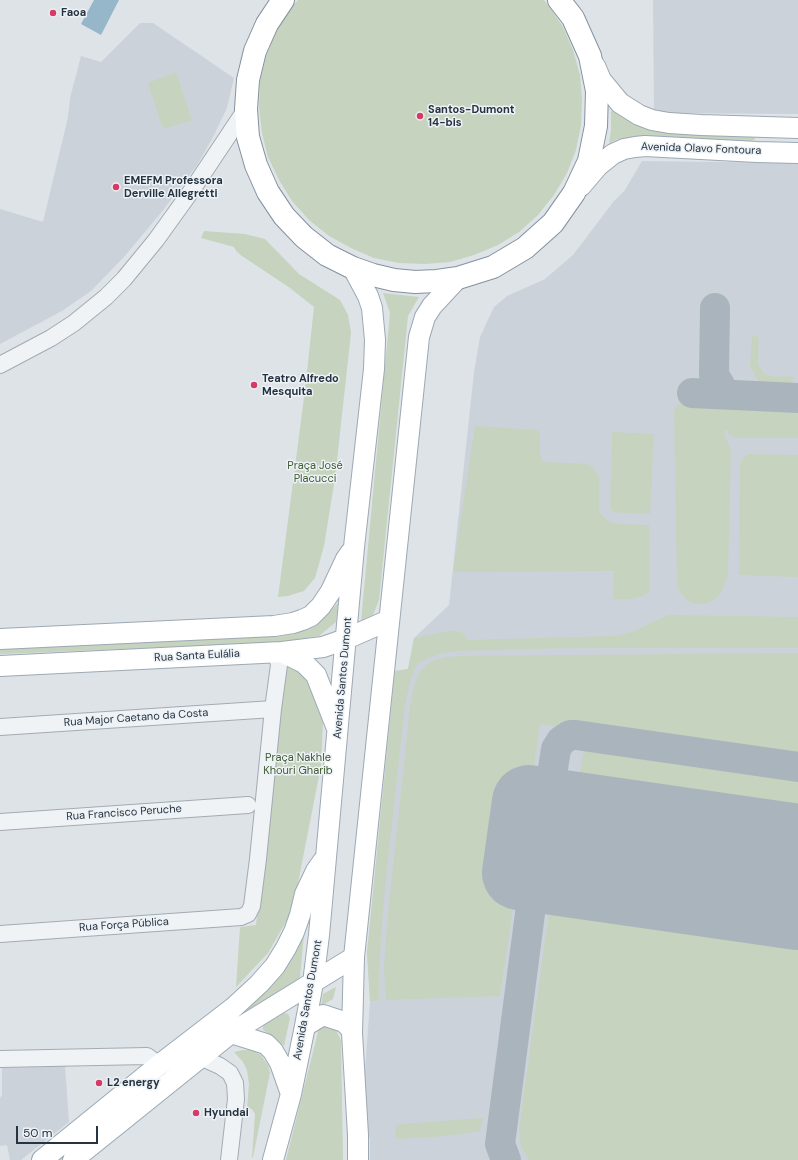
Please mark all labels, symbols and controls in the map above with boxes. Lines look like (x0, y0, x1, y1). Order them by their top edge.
place label: Faoa (61, 6, 86, 20)
marker: Faoa (48, 8, 58, 18)
place label: Santos-Dumont 14-bis (428, 103, 515, 129)
marker: Santos-Dumont 14-bis (415, 111, 425, 121)
street label: Avenida Olavo Fontoura (641, 140, 761, 158)
place label: EMEFM Professora Derville Allegretti (124, 174, 223, 200)
marker: EMEFM Professora Derville Allegretti (111, 182, 121, 192)
place label: Teatro Alfredo Mesquita (262, 372, 339, 398)
marker: Teatro Alfredo Mesquita (249, 380, 259, 390)
park label: Praça José Placucci (287, 459, 343, 485)
street label: Avenida Santos Dumont (331, 617, 355, 739)
street label: Rua Santa Eulália (154, 647, 240, 665)
street label: Rua Major Caetano da Costa (63, 706, 209, 730)
park label: Praça Nakhle Khouri Gharib (263, 751, 333, 777)
street label: Rua Francisco Peruche (66, 802, 182, 824)
street label: Rua Força Pública (79, 915, 169, 935)
street label: Avenida Santos Dumont (291, 939, 325, 1061)
place label: L2 energy (107, 1076, 160, 1090)
marker: L2 energy (94, 1078, 104, 1088)
place label: Hyundai (204, 1106, 249, 1120)
marker: Hyundai (191, 1108, 201, 1118)
scale bar (18, 1118, 100, 1144)
text: 50 m (23, 1125, 52, 1141)

